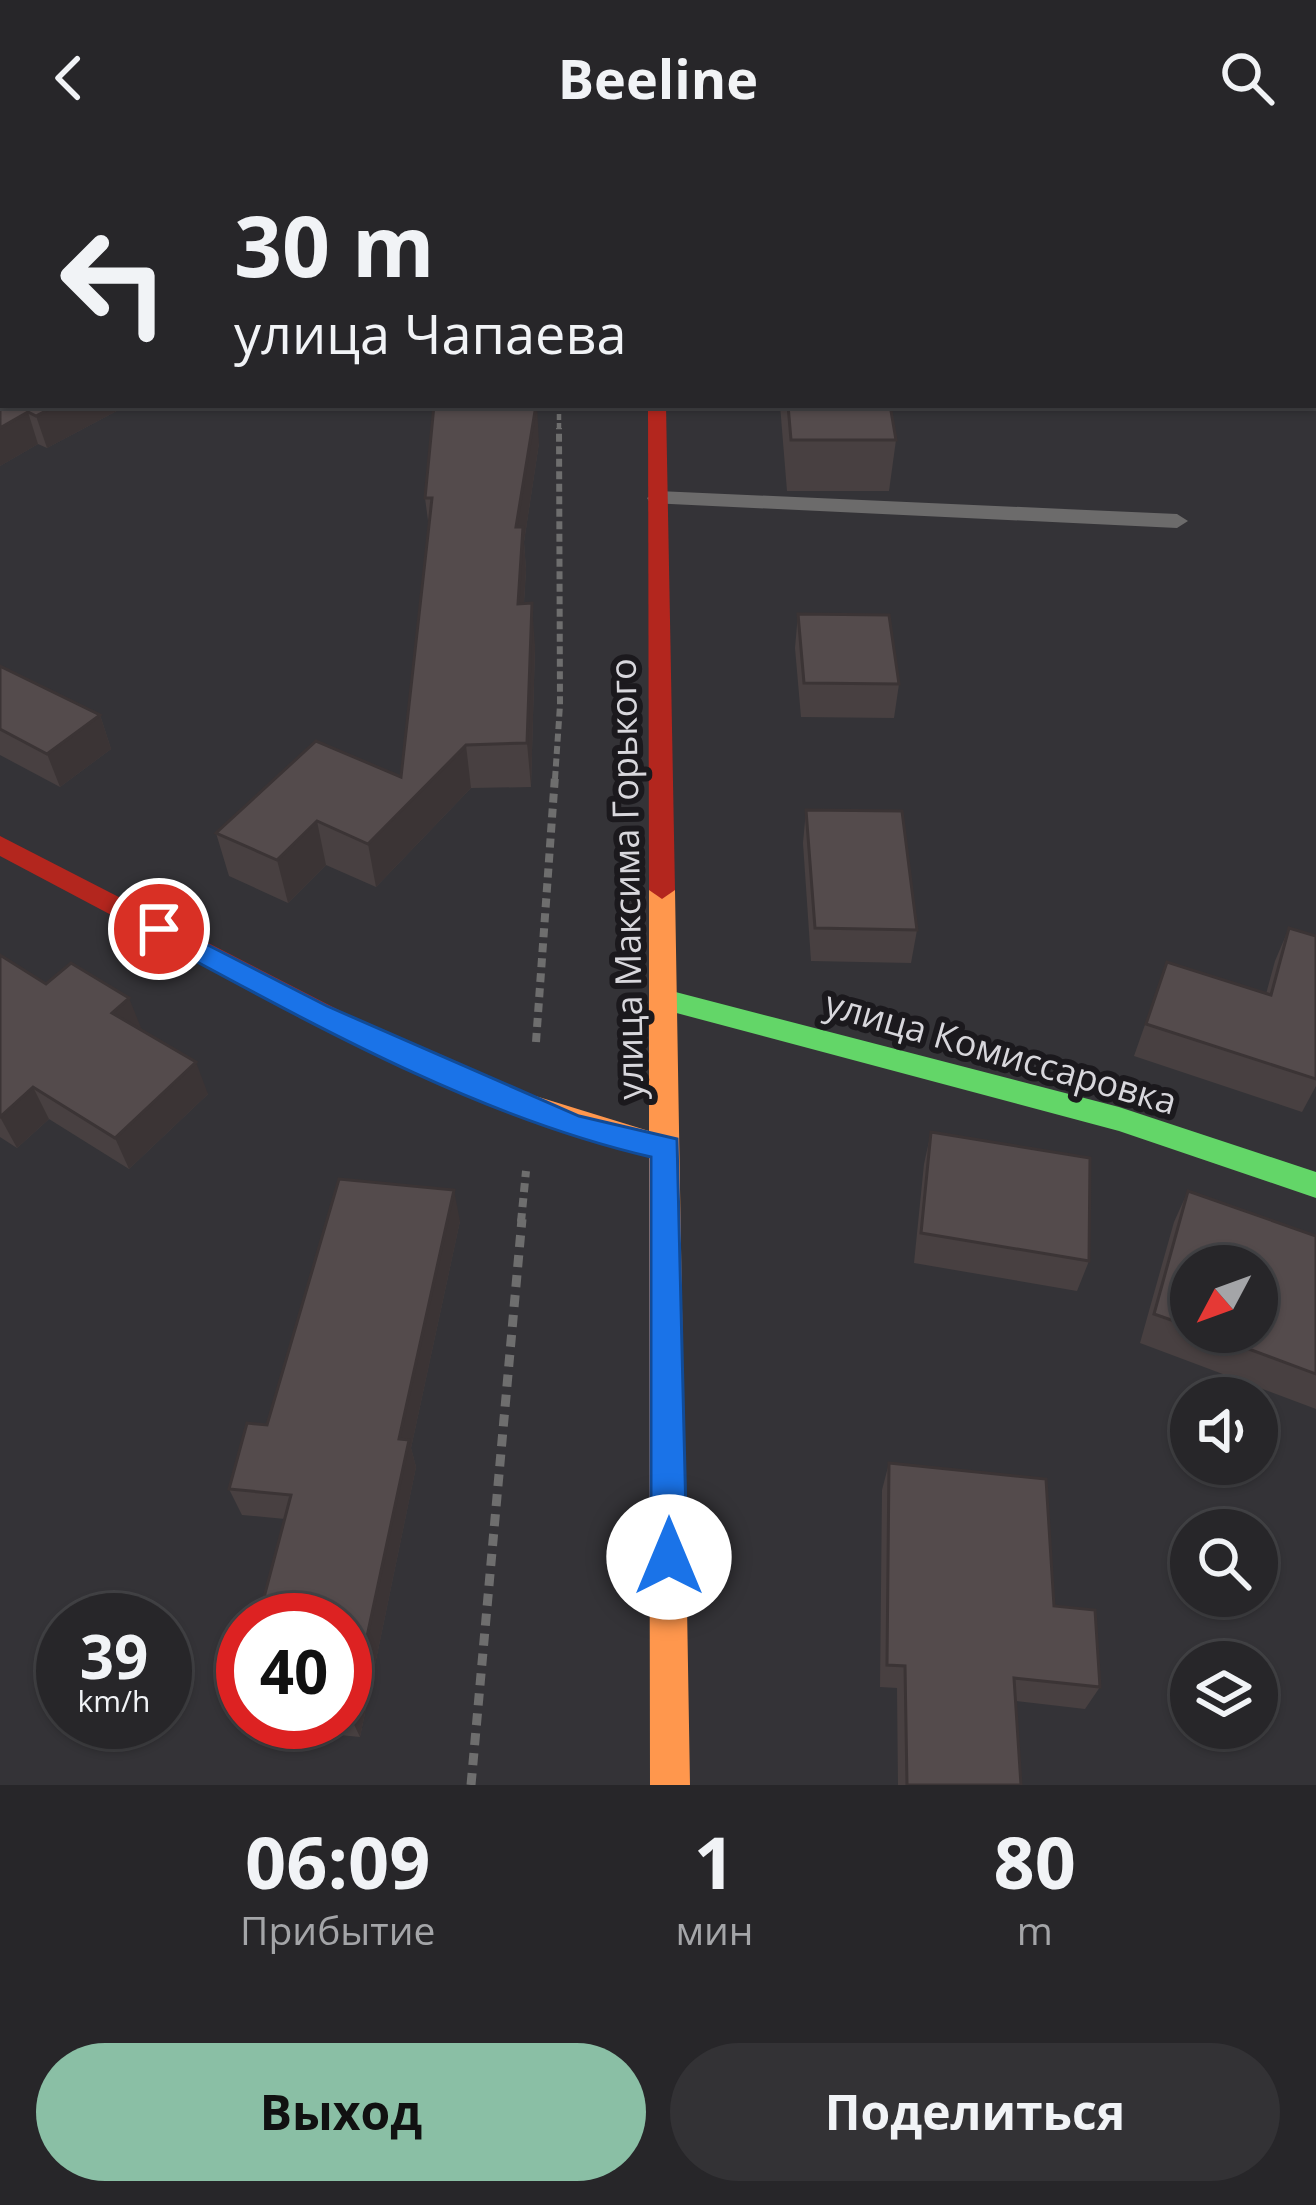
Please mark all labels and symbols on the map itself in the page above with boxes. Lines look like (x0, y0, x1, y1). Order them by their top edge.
street label: улица Максима Горького (598, 658, 654, 1100)
pin (108, 878, 210, 980)
street label: улица Комиссаровка (819, 978, 1183, 1126)
north arrow (1170, 1245, 1278, 1353)
position arrow (606, 1494, 732, 1620)
speed limit sign: 40 (216, 1593, 372, 1749)

